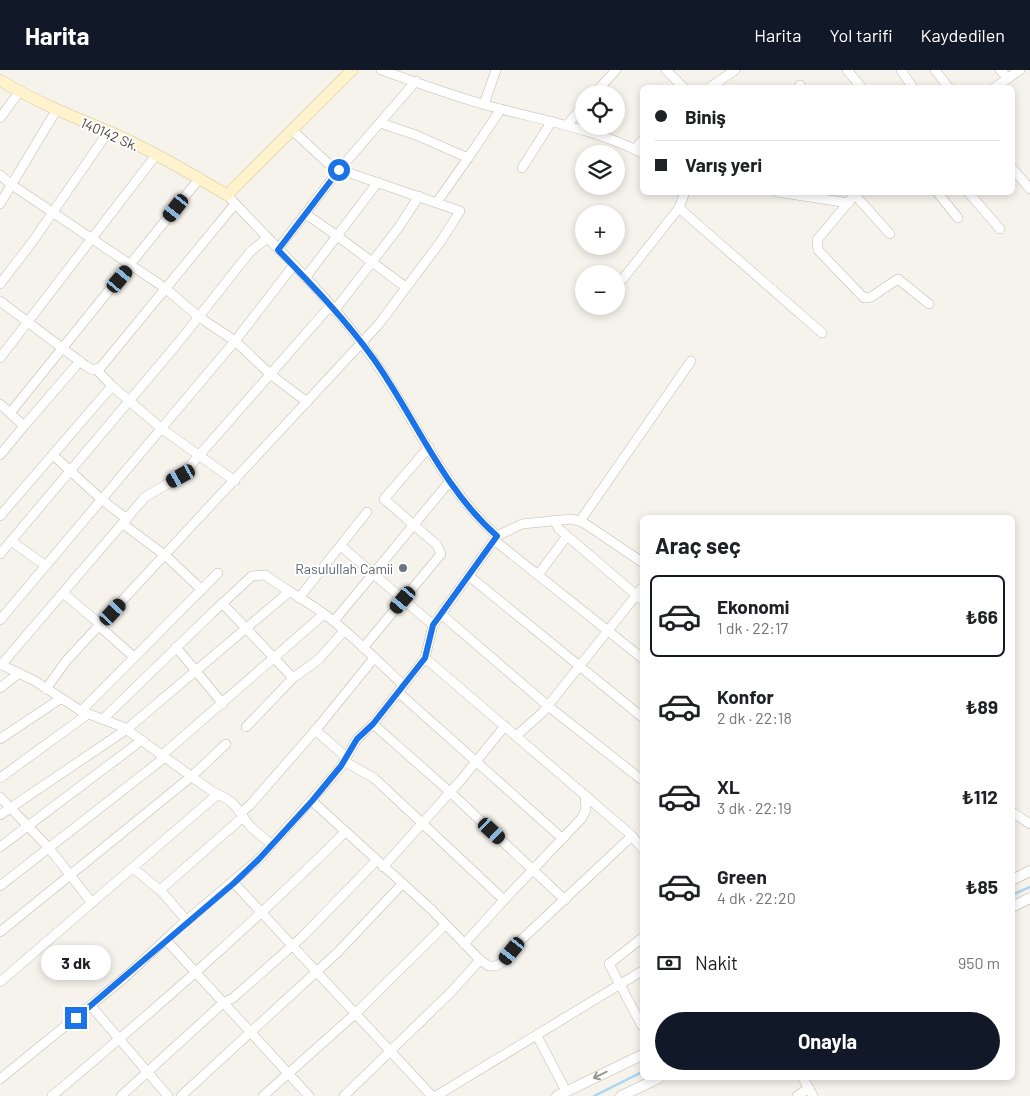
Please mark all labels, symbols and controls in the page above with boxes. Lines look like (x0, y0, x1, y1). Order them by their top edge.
text: Harita (25, 21, 89, 50)
text: Harita (754, 24, 801, 46)
text: Yol tarifi (829, 24, 892, 46)
text: Kaydedilen (920, 24, 1005, 46)
map controls (575, 85, 625, 315)
button: locate (575, 85, 625, 135)
text: Biniş (685, 105, 726, 128)
street label: 140142 Sk. (78, 114, 142, 154)
button: layers (575, 145, 625, 195)
text: Varış yeri (685, 153, 762, 176)
route start (328, 159, 350, 181)
car (160, 192, 191, 224)
button: + (575, 205, 625, 255)
car (104, 263, 135, 295)
button: − (575, 265, 625, 315)
car (164, 462, 197, 490)
text: Araç seç (655, 532, 741, 558)
place label: Rasulullah Camii (295, 560, 393, 577)
marker: Rasulullah Camii (397, 562, 409, 574)
car (387, 584, 418, 616)
icon: car (657, 594, 702, 639)
text: Ekonomi (717, 595, 789, 618)
car (97, 596, 128, 628)
text: ₺66 (965, 605, 998, 628)
text: 1 dk · 22:17 (717, 618, 788, 637)
icon: car (657, 684, 702, 729)
text: Konfor (717, 685, 774, 708)
text: ₺89 (965, 695, 998, 718)
text: 2 dk · 22:18 (717, 708, 792, 727)
icon: car (657, 774, 702, 819)
text: XL (717, 775, 740, 798)
text: ₺112 (961, 785, 998, 808)
text: 3 dk · 22:19 (717, 798, 791, 817)
car (475, 815, 508, 847)
icon: car (657, 864, 702, 909)
text: Green (717, 865, 767, 888)
text: ₺85 (965, 875, 998, 898)
text: 4 dk · 22:20 (717, 888, 796, 907)
car (496, 935, 527, 967)
callout: 3 dk (41, 946, 111, 980)
icon: cash (655, 949, 683, 977)
text: Nakit (695, 951, 738, 974)
text: 3 dk (61, 953, 91, 972)
text: 950 m (958, 953, 1000, 972)
route end (65, 1007, 87, 1029)
button: Onayla (655, 1012, 1000, 1070)
one-way arrow (593, 1071, 608, 1081)

